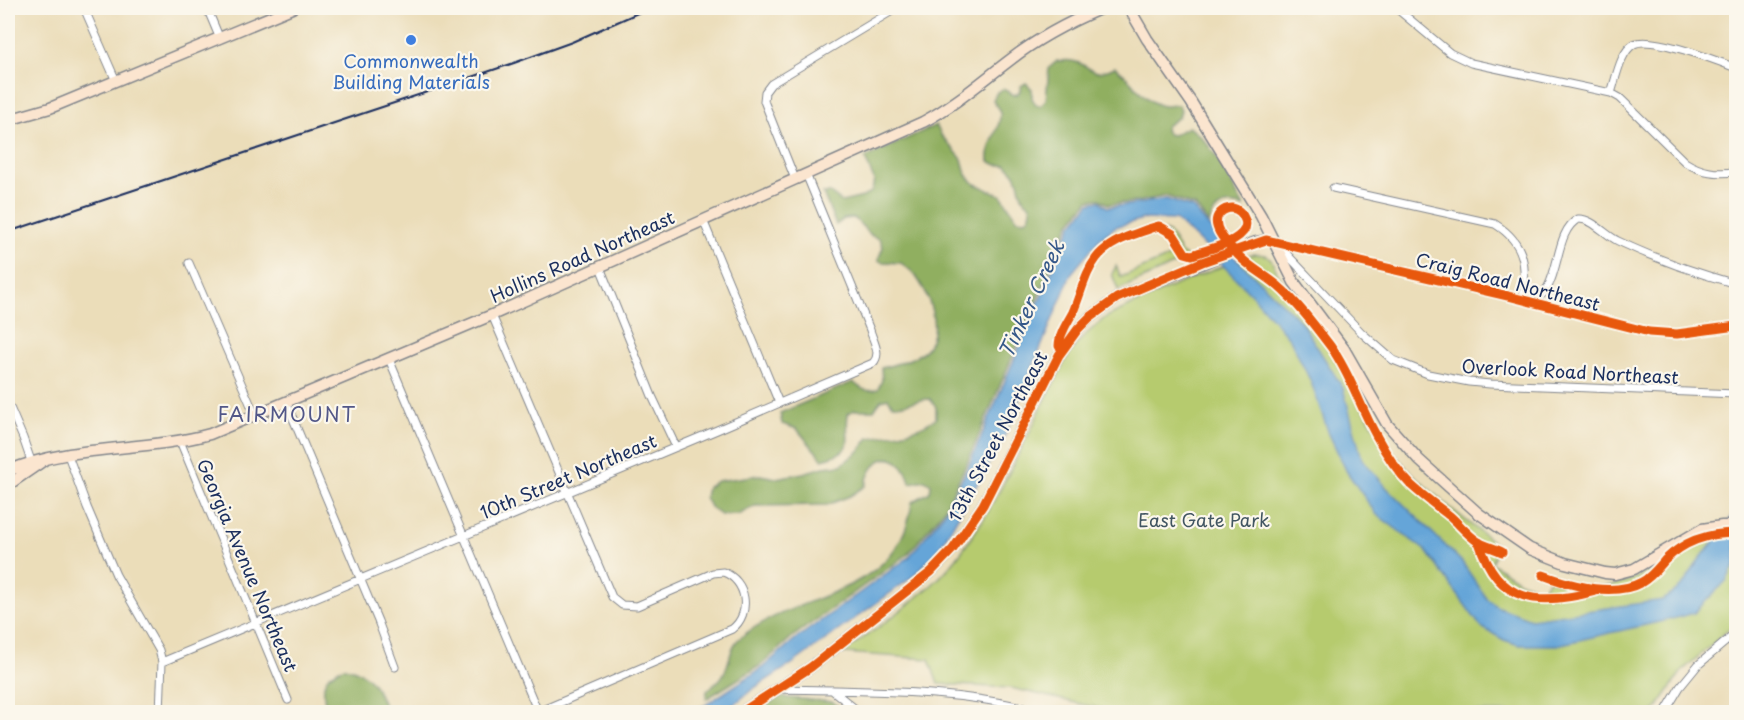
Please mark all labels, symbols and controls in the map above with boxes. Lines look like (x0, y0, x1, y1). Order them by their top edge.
marker: Commonwealth Building Materials (404, 33, 418, 47)
place label: Commonwealth Building Materials (332, 47, 490, 95)
street label: Hollins Road Northeast (485, 203, 679, 309)
water label: Tinker Creek (991, 234, 1072, 363)
street label: Craig Road Northeast (1413, 245, 1603, 317)
street label: 13th Street Northeast (941, 346, 1053, 526)
street label: Overlook Road Northeast (1461, 352, 1679, 390)
district label: FAIRMOUNT (217, 399, 357, 429)
street label: 10th Street Northeast (476, 427, 660, 525)
street label: Georgia Avenue Northeast (191, 454, 305, 676)
park label: East Gate Park (1138, 506, 1270, 533)

